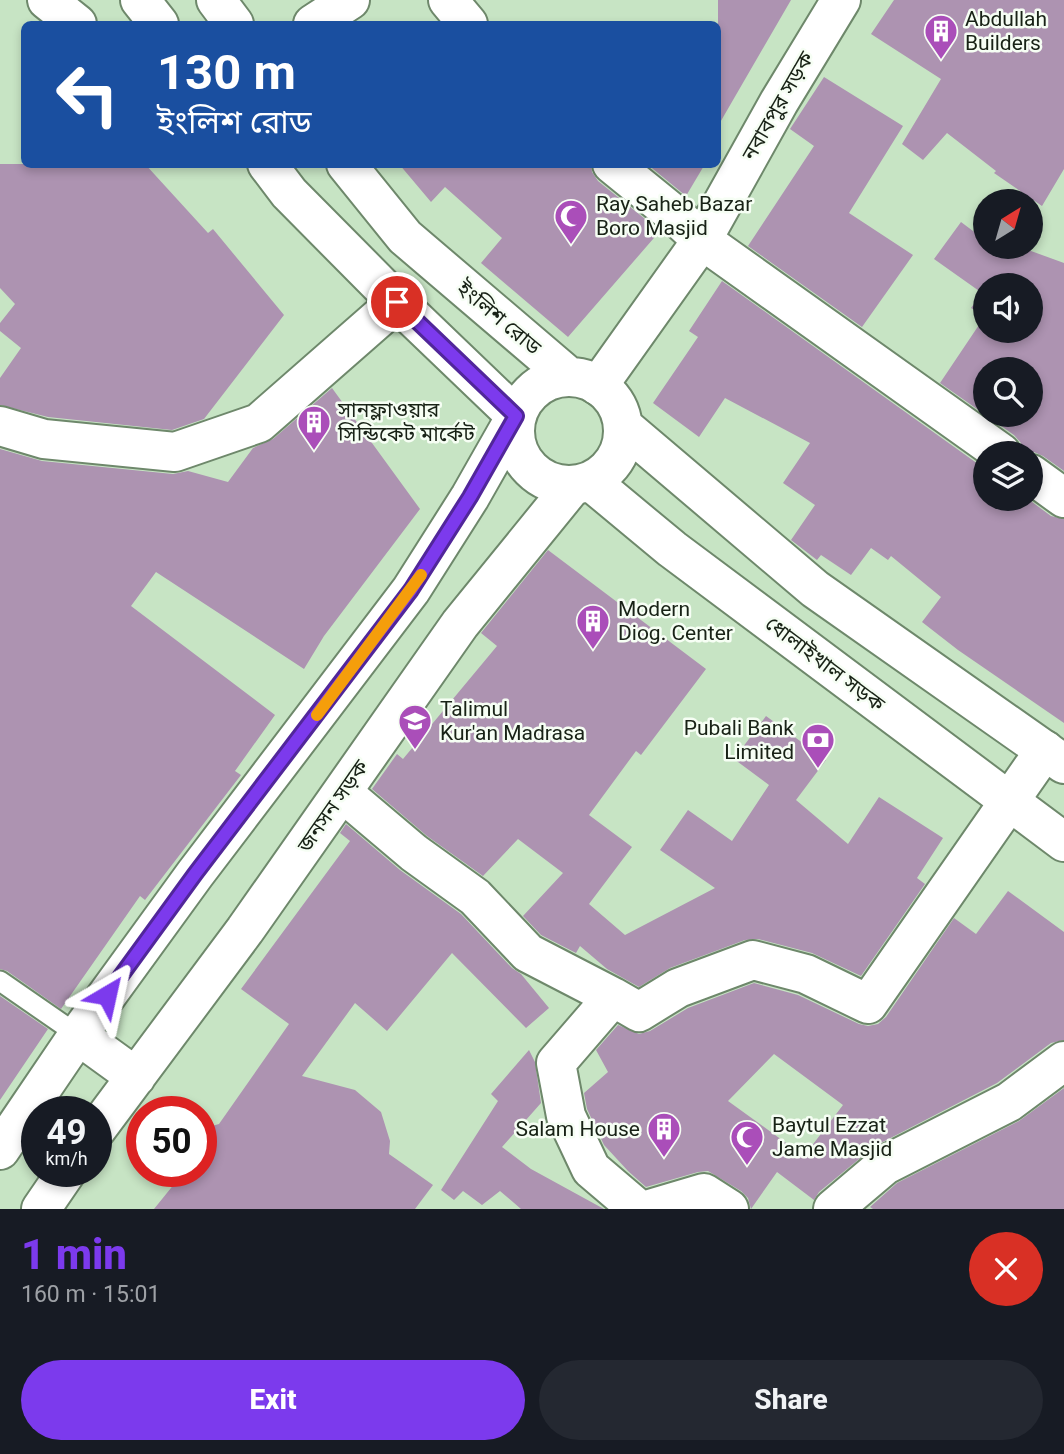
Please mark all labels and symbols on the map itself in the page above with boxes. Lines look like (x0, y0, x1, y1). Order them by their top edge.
place label: Abdullah Builders (965, 7, 1047, 55)
building icon: Abdullah Builders (922, 12, 960, 61)
street label: নবাবপুর সড়ক (737, 47, 819, 165)
north arrow (973, 189, 1043, 259)
place label: Ray Saheb Bazar Boro Masjid (596, 192, 752, 240)
mosque icon: Ray Saheb Bazar Boro Masjid (552, 197, 590, 246)
pin (367, 272, 427, 332)
street label: ইংলিশ রোড (452, 276, 546, 360)
place label: সানফ্লাওয়ার সিন্ডিকেট মার্কেট (337, 398, 475, 446)
building icon: সানফ্লাওয়ার সিন্ডিকেট মার্কেট (295, 403, 333, 452)
place label: Modern Diog. Center (618, 597, 733, 645)
building icon: Modern Diog. Center (574, 602, 612, 651)
street label: ধোলাইখাল সড়ক (761, 611, 890, 717)
place label: Talimul Kur'an Madrasa (440, 697, 585, 745)
school or university icon: Talimul Kur'an Madrasa (396, 702, 434, 751)
place label: Pubali Bank Limited (684, 716, 794, 764)
bank icon: Pubali Bank Limited (799, 721, 837, 770)
street label: জনসন সড়ক (292, 755, 374, 857)
position arrow (70, 958, 144, 1032)
speed limit sign: 50 (126, 1096, 217, 1187)
building icon: Salam House (645, 1110, 683, 1159)
place label: Baytul Ezzat Jame Masjid (772, 1113, 892, 1161)
place label: Salam House (515, 1117, 640, 1141)
mosque icon: Baytul Ezzat Jame Masjid (728, 1118, 766, 1167)

